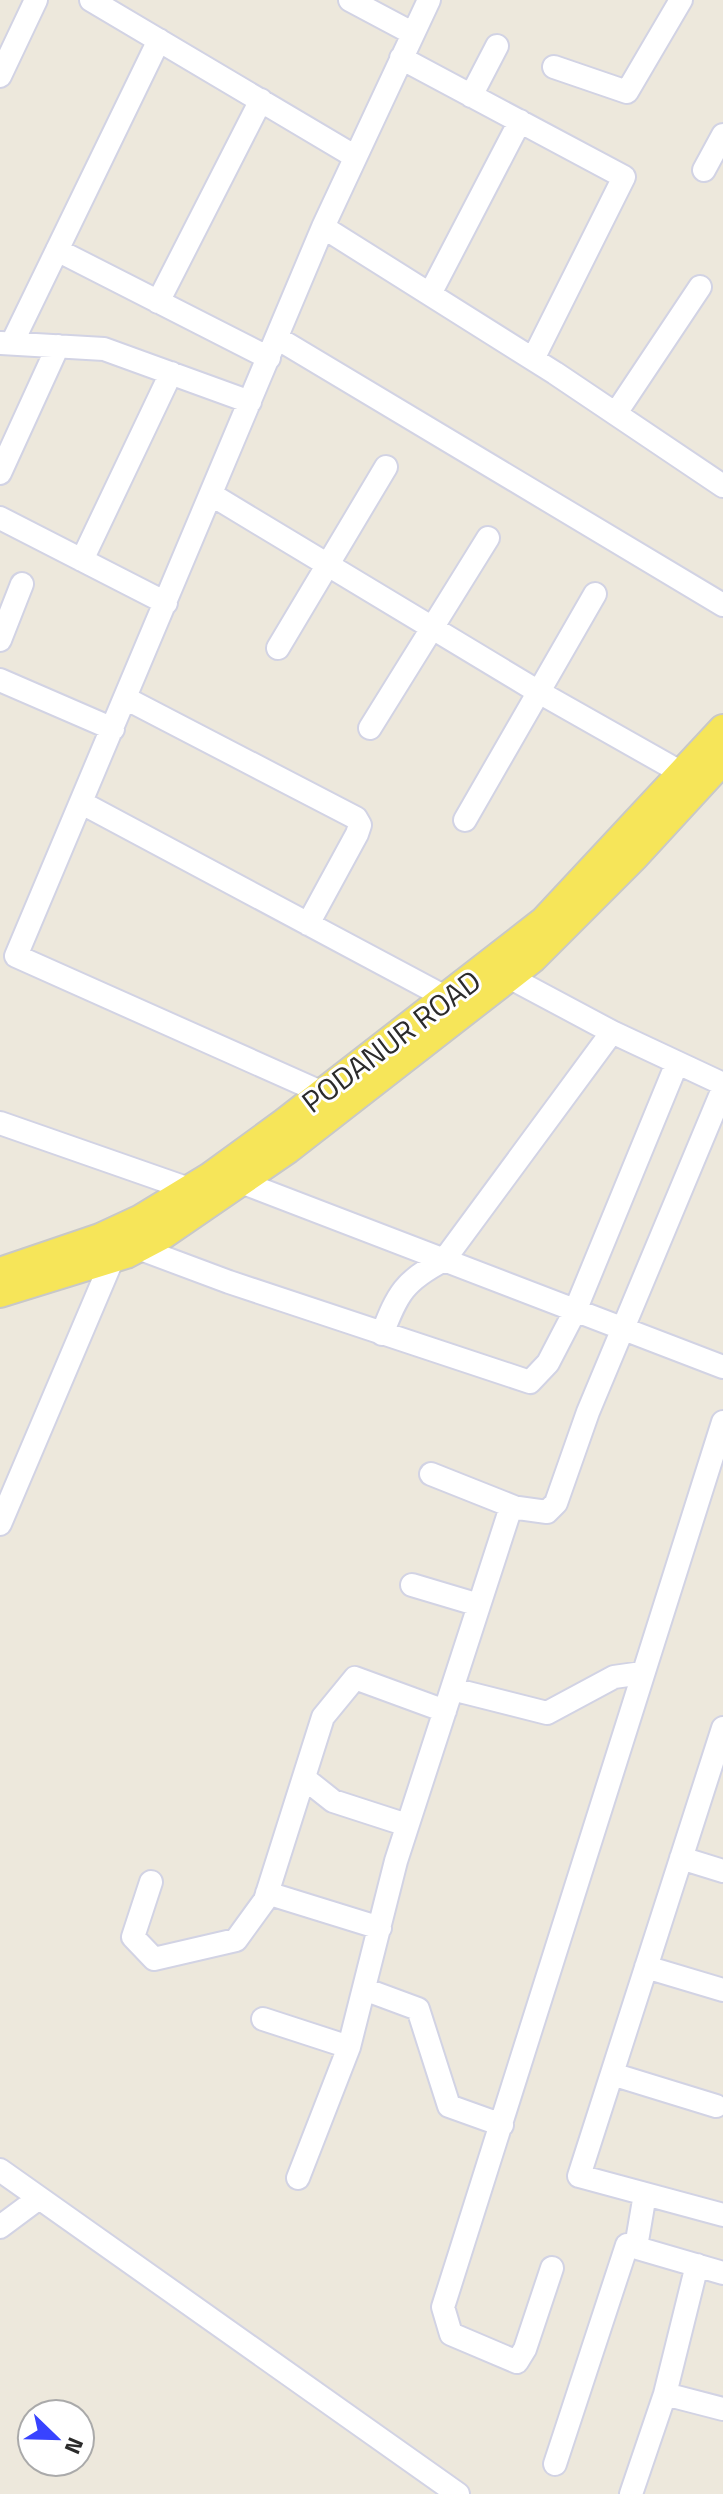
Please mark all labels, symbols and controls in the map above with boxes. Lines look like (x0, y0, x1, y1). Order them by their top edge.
street label: PODANUR ROAD (292, 958, 490, 1124)
north arrow (16, 2398, 96, 2478)
text: N (56, 2432, 93, 2459)

